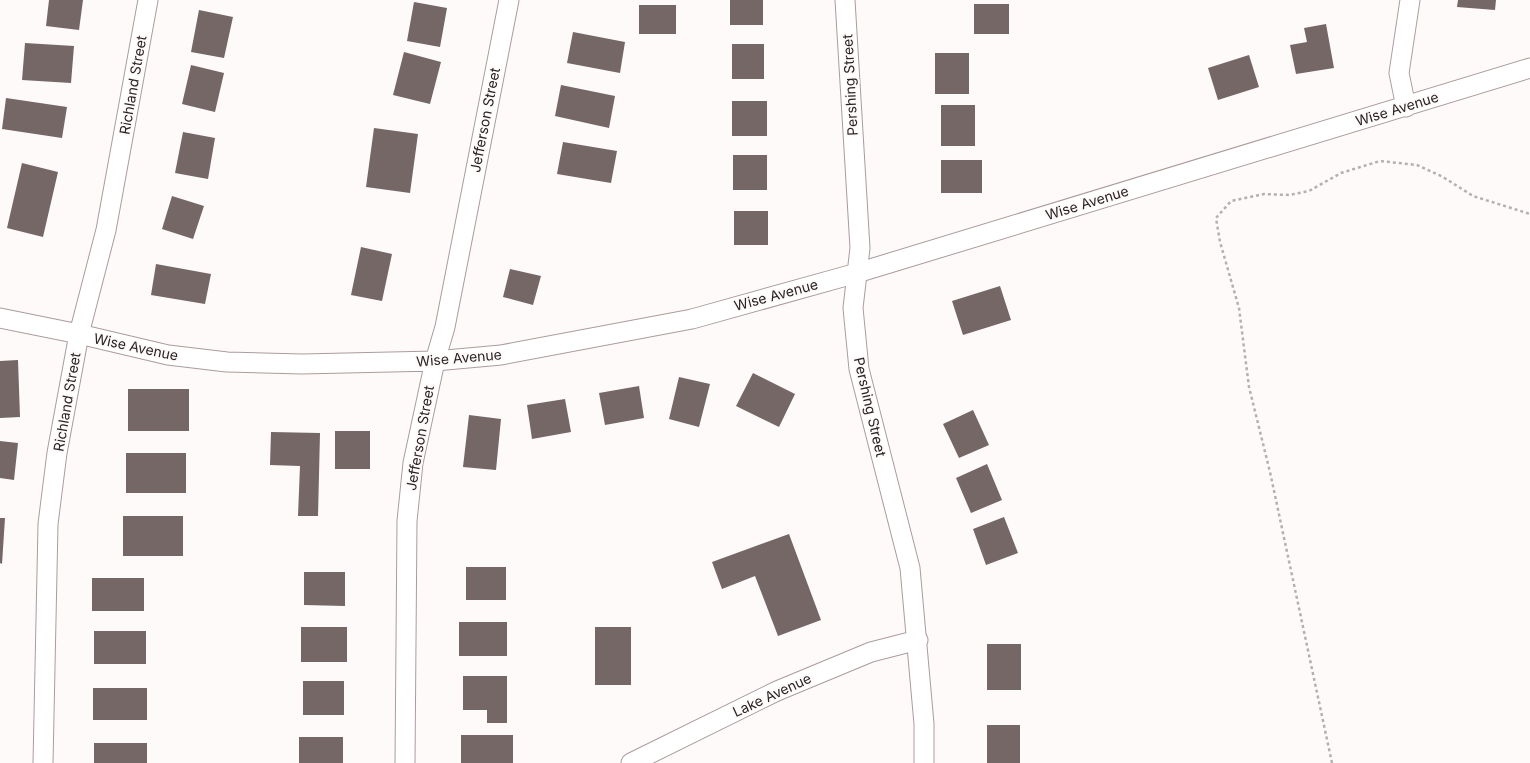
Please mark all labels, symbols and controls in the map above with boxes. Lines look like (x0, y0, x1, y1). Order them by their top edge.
street label: Pershing Street (838, 33, 861, 136)
street label: Richland Street (115, 34, 150, 136)
street label: Jefferson Street (466, 66, 503, 174)
street label: Wise Avenue (1353, 88, 1440, 129)
street label: Wise Avenue (1043, 182, 1130, 223)
street label: Wise Avenue (732, 275, 820, 314)
street label: Wise Avenue (92, 329, 180, 364)
street label: Wise Avenue (415, 345, 502, 370)
street label: Richland Street (49, 351, 84, 453)
street label: Pershing Street (851, 355, 890, 459)
street label: Jefferson Street (402, 384, 437, 492)
street label: Lake Avenue (730, 669, 814, 720)

